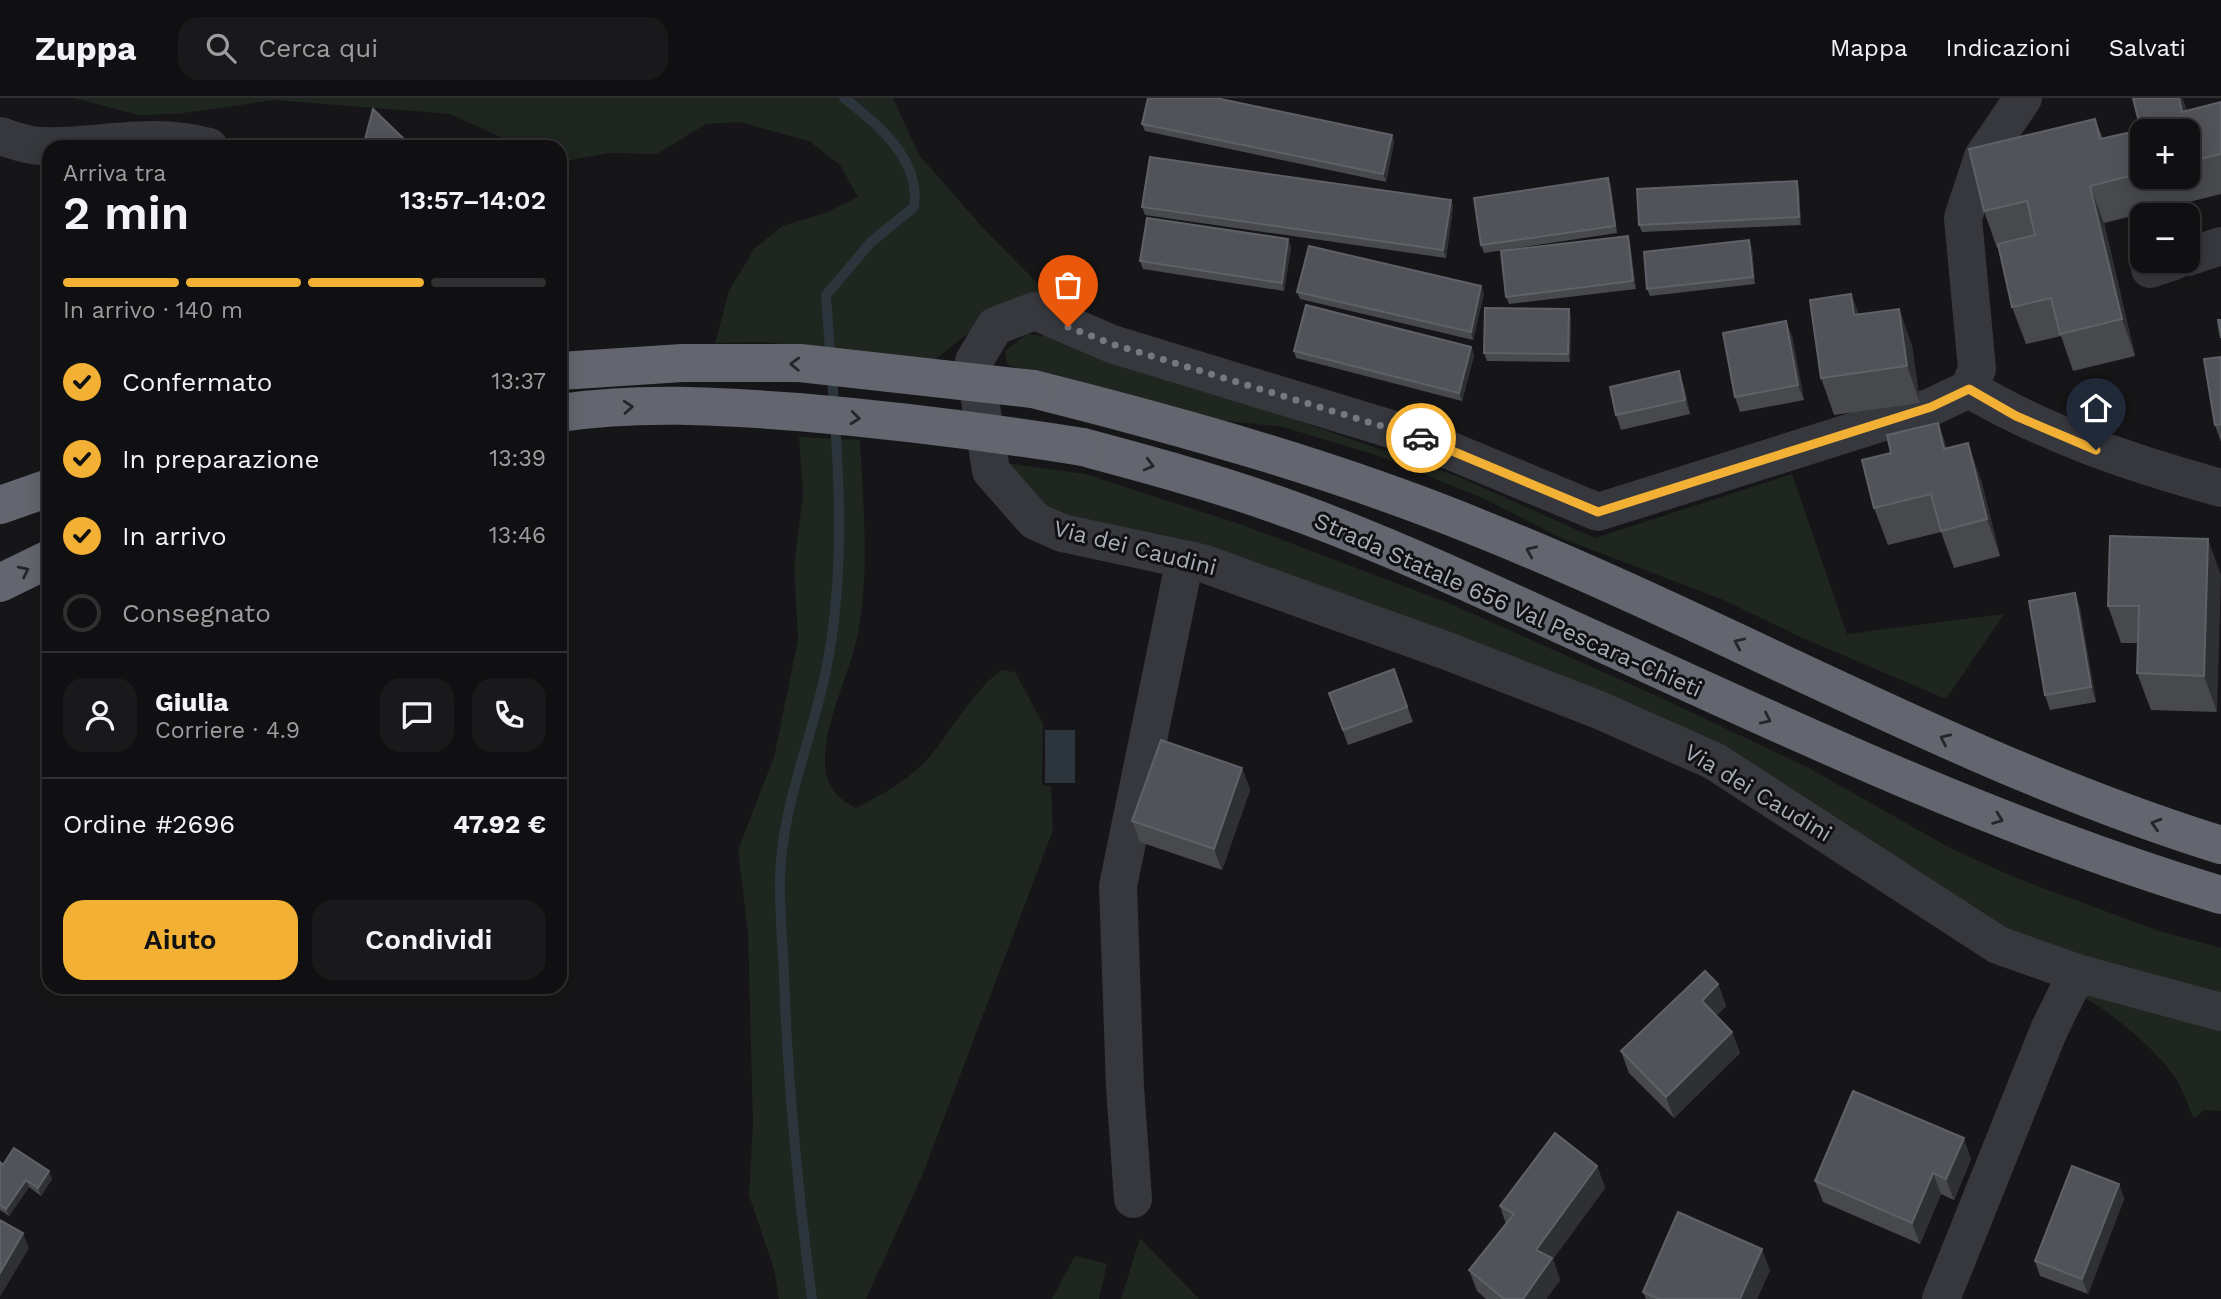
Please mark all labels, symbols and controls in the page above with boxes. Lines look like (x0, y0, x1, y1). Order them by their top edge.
search box (178, 17, 668, 80)
text: Zuppa (35, 29, 136, 68)
icon: search (202, 29, 240, 67)
text: Cerca qui (258, 33, 378, 63)
text: Mappa (1830, 34, 1908, 62)
text: Indicazioni (1946, 34, 2071, 62)
text: Salvati (2109, 34, 2186, 62)
map controls (2130, 119, 2200, 273)
button: + (2130, 119, 2200, 189)
text: Arriva tra (63, 160, 166, 187)
text: 13:57–14:02 (400, 185, 546, 215)
text: 2 min (63, 186, 189, 240)
button: − (2130, 203, 2200, 273)
pin (1038, 255, 1098, 327)
icon: bag (1049, 266, 1087, 304)
text: In arrivo · 140 m (63, 297, 243, 324)
one-way arrow (789, 356, 800, 371)
icon: check (63, 363, 101, 401)
text: Confermato (122, 367, 272, 397)
text: 13:37 (491, 368, 546, 395)
pin (2066, 378, 2126, 450)
icon: home (2077, 389, 2115, 427)
one-way arrow (623, 400, 634, 415)
courier (1386, 403, 1456, 473)
one-way arrow (850, 410, 861, 425)
icon: car (1402, 419, 1440, 457)
icon: check (63, 440, 101, 478)
text: In preparazione (122, 444, 320, 474)
text: 13:39 (489, 445, 546, 472)
one-way arrow (1143, 456, 1155, 471)
street label: Strada Statale 656 Val Pescara-Chieti (1310, 507, 1706, 703)
street label: Via dei Caudini (1051, 515, 1219, 581)
icon: check (63, 517, 101, 555)
text: In arrivo (122, 521, 227, 551)
text: 13:46 (489, 522, 546, 549)
one-way arrow (1526, 545, 1538, 559)
one-way arrow (17, 566, 30, 580)
text: Consegnato (122, 598, 271, 628)
one-way arrow (1733, 637, 1746, 651)
button: person (63, 678, 137, 752)
button: chat (380, 678, 454, 752)
button: phone (472, 678, 546, 752)
text: Giulia (155, 687, 229, 717)
one-way arrow (1759, 711, 1771, 725)
text: Corriere · 4.9 (155, 717, 300, 744)
one-way arrow (1940, 733, 1952, 747)
street label: Via dei Caudini (1680, 738, 1836, 848)
text: Ordine #2696 (63, 809, 235, 839)
text: 47.92 € (453, 809, 546, 839)
one-way arrow (1991, 810, 2003, 824)
one-way arrow (2150, 818, 2162, 833)
button: Aiuto (63, 900, 298, 980)
button: Condividi (312, 900, 546, 980)

